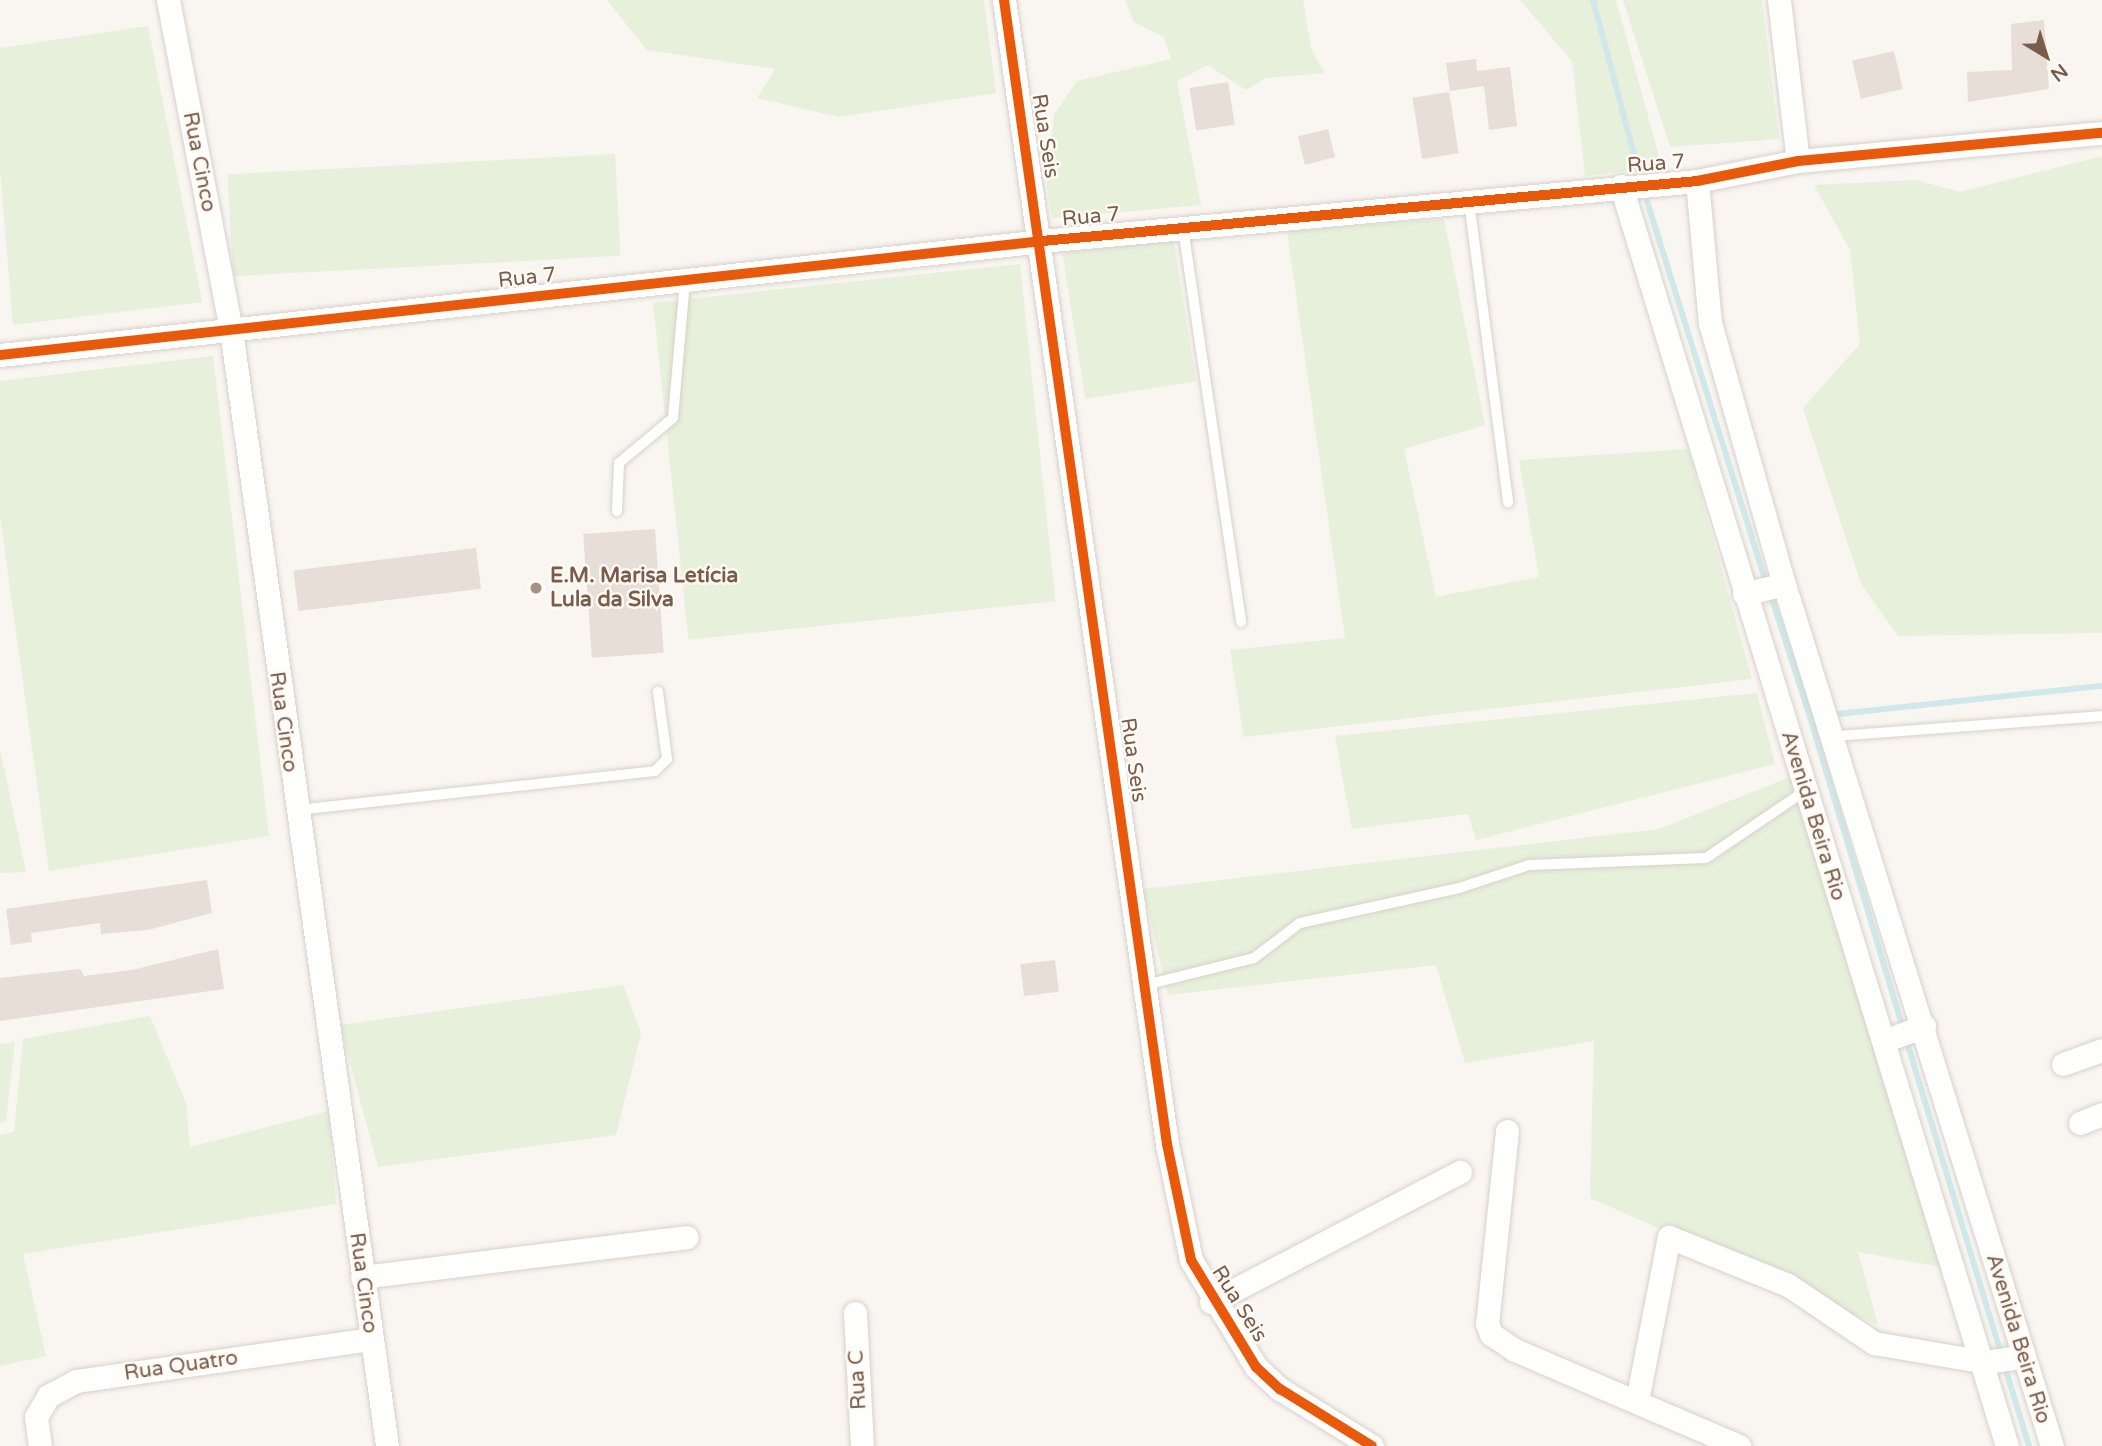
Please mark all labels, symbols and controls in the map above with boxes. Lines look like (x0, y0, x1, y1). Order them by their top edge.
north arrow (2011, 21, 2081, 91)
text: N (2046, 59, 2072, 86)
street label: Rua Seis (1026, 92, 1064, 180)
street label: Rua Cinco (177, 110, 221, 214)
street label: Rua 7 (1626, 149, 1686, 179)
street label: Rua 7 (1061, 202, 1121, 232)
street label: Rua 7 (497, 262, 557, 294)
place label: E.M. Marisa Letícia Lula da Silva (550, 563, 738, 613)
marker: E.M. Marisa Letícia Lula da Silva (528, 580, 544, 596)
street label: Rua Cinco (263, 670, 303, 774)
street label: Rua Seis (1115, 716, 1151, 804)
street label: Avenida Beira Rio (1775, 728, 1851, 904)
street label: Rua Cinco (343, 1231, 383, 1335)
street label: Avenida Beira Rio (1980, 1251, 2056, 1427)
street label: Rua Seis (1206, 1261, 1272, 1347)
street label: Rua Quatro (122, 1346, 240, 1386)
street label: Rua C (844, 1350, 872, 1410)

